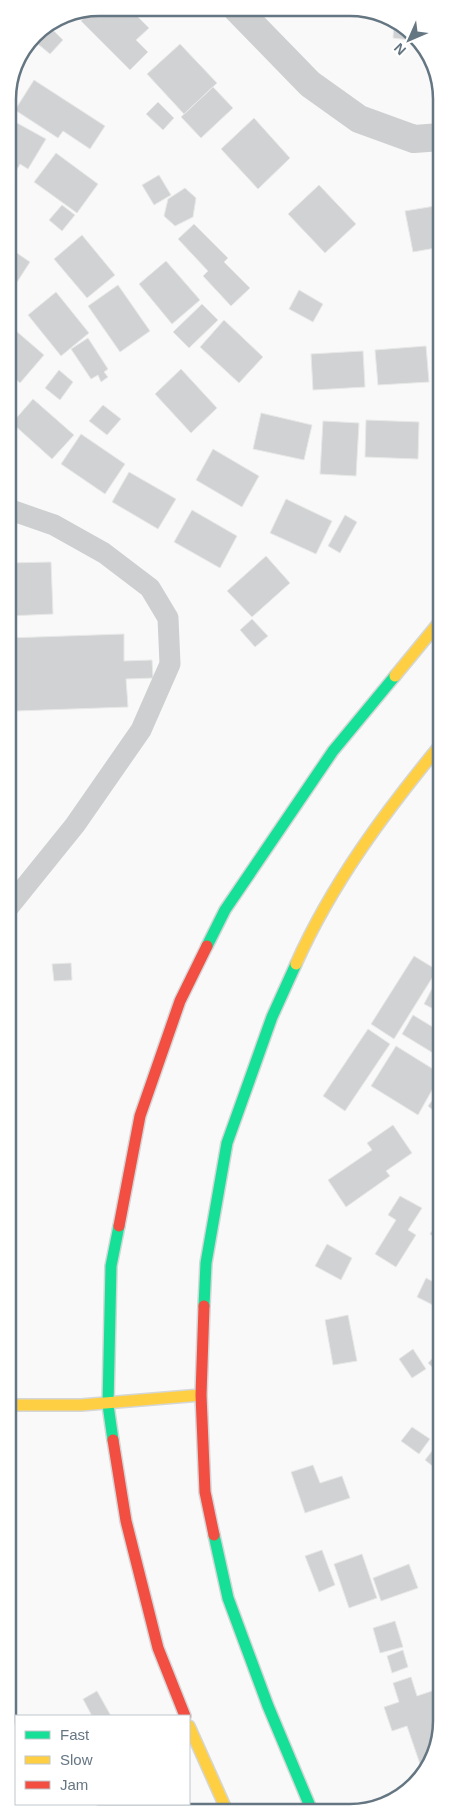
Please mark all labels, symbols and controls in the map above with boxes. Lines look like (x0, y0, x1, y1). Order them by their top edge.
north arrow (384, 15, 434, 65)
text: N (391, 40, 409, 58)
legend (15, 1715, 190, 1805)
text: Fast (60, 1726, 90, 1743)
text: Slow (60, 1751, 93, 1768)
text: Jam (60, 1776, 88, 1793)

